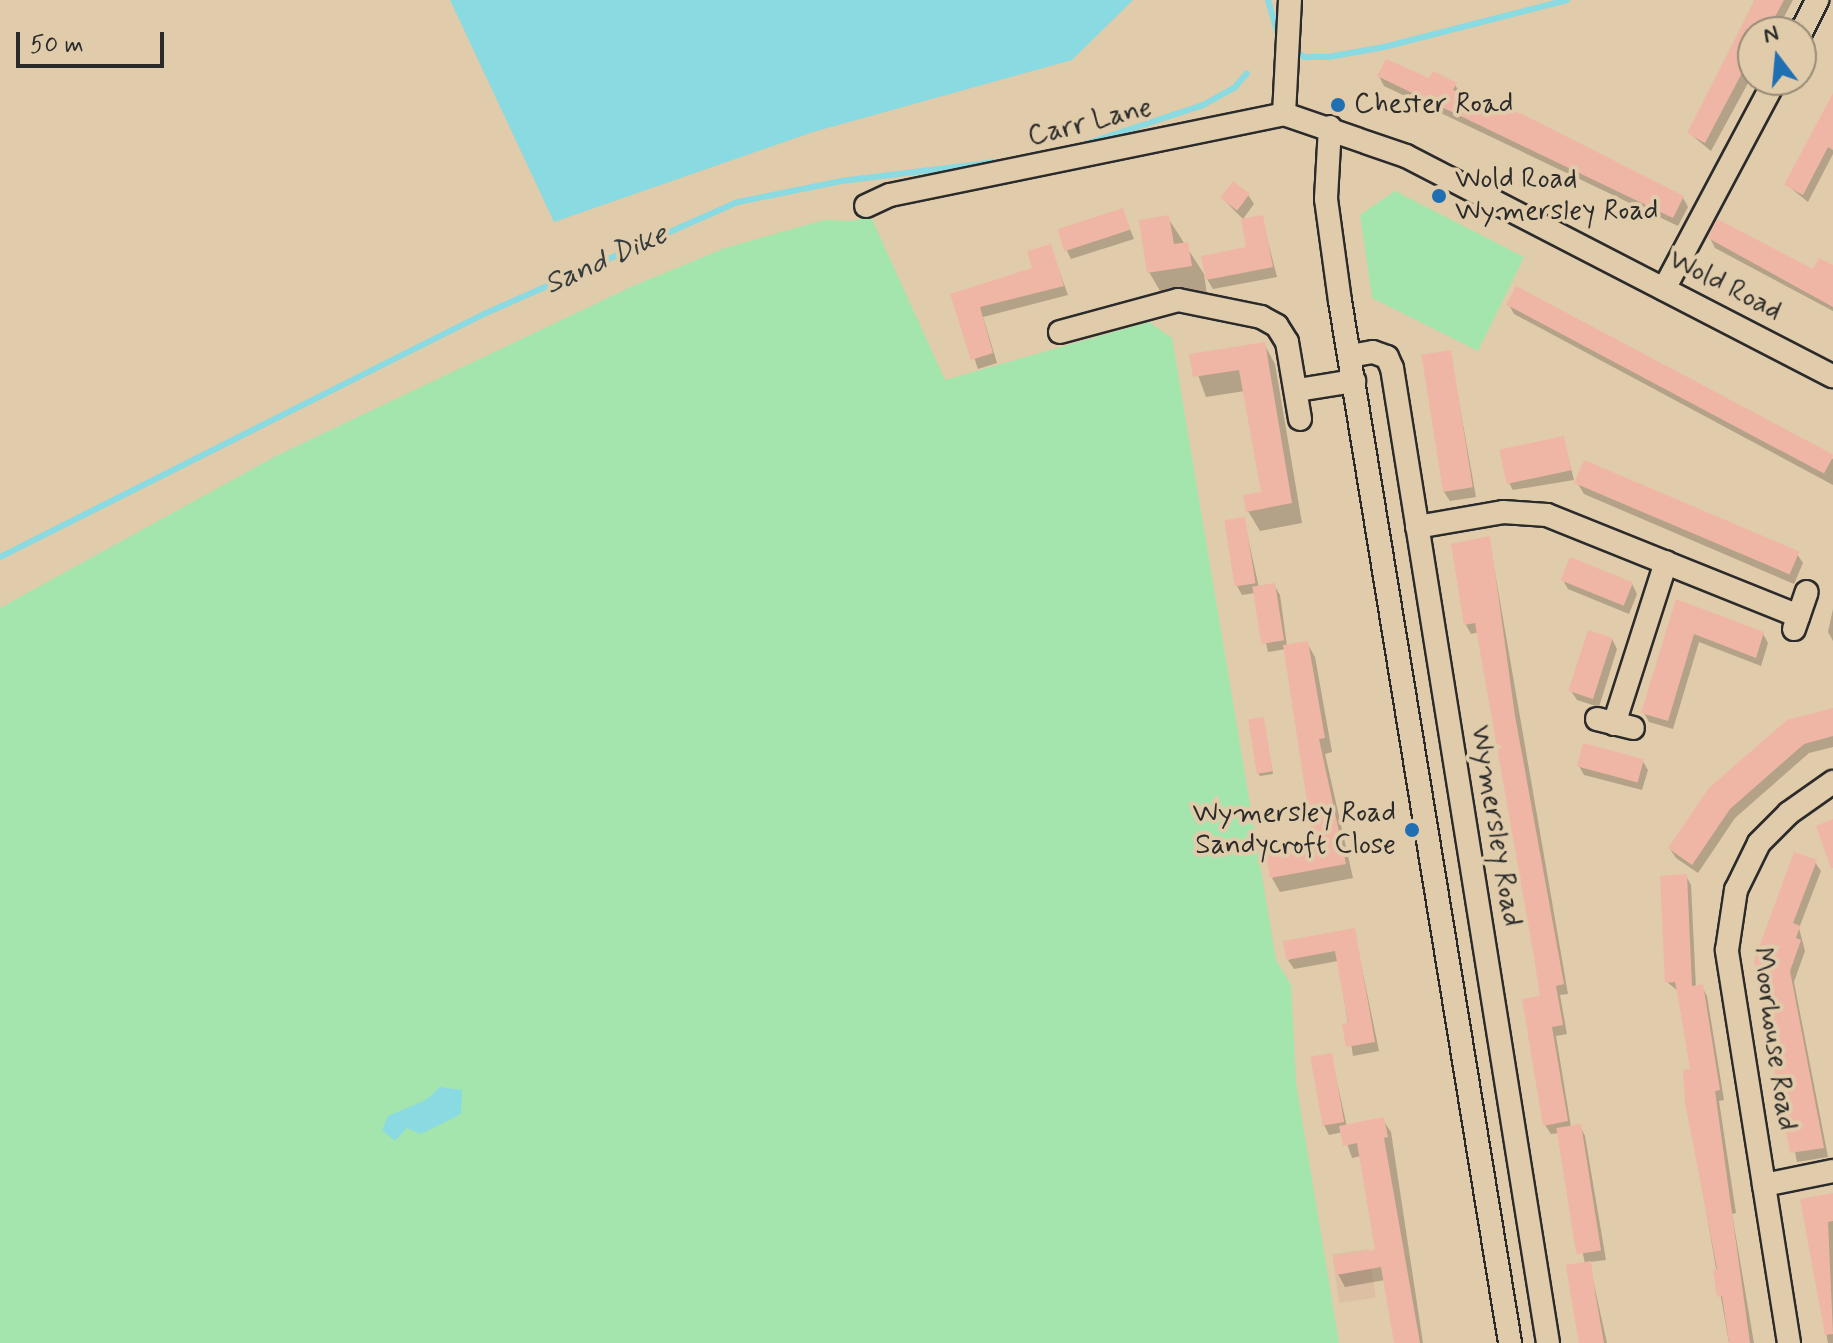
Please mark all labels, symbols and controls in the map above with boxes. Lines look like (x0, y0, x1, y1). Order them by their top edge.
scale bar (20, 16, 168, 66)
north arrow (1737, 16, 1817, 96)
text: N (1760, 19, 1782, 50)
text: 50 m (30, 30, 84, 61)
place label: Chester Road (1354, 88, 1511, 122)
street label: Carr Lane (1025, 91, 1155, 155)
marker: Chester Road (1329, 96, 1347, 114)
place label: Wold Road Wymersley Road (1455, 163, 1659, 229)
marker: Wold Road Wymersley Road (1430, 187, 1448, 205)
water label: Sand Dike (539, 217, 673, 303)
street label: Wold Road (1663, 243, 1787, 329)
street label: Wymersley Road (1462, 723, 1528, 929)
place label: Wymersley Road Sandycroft Close (1192, 797, 1396, 863)
marker: Wymersley Road Sandycroft Close (1403, 821, 1421, 839)
street label: Moorhouse Road (1743, 945, 1803, 1133)

